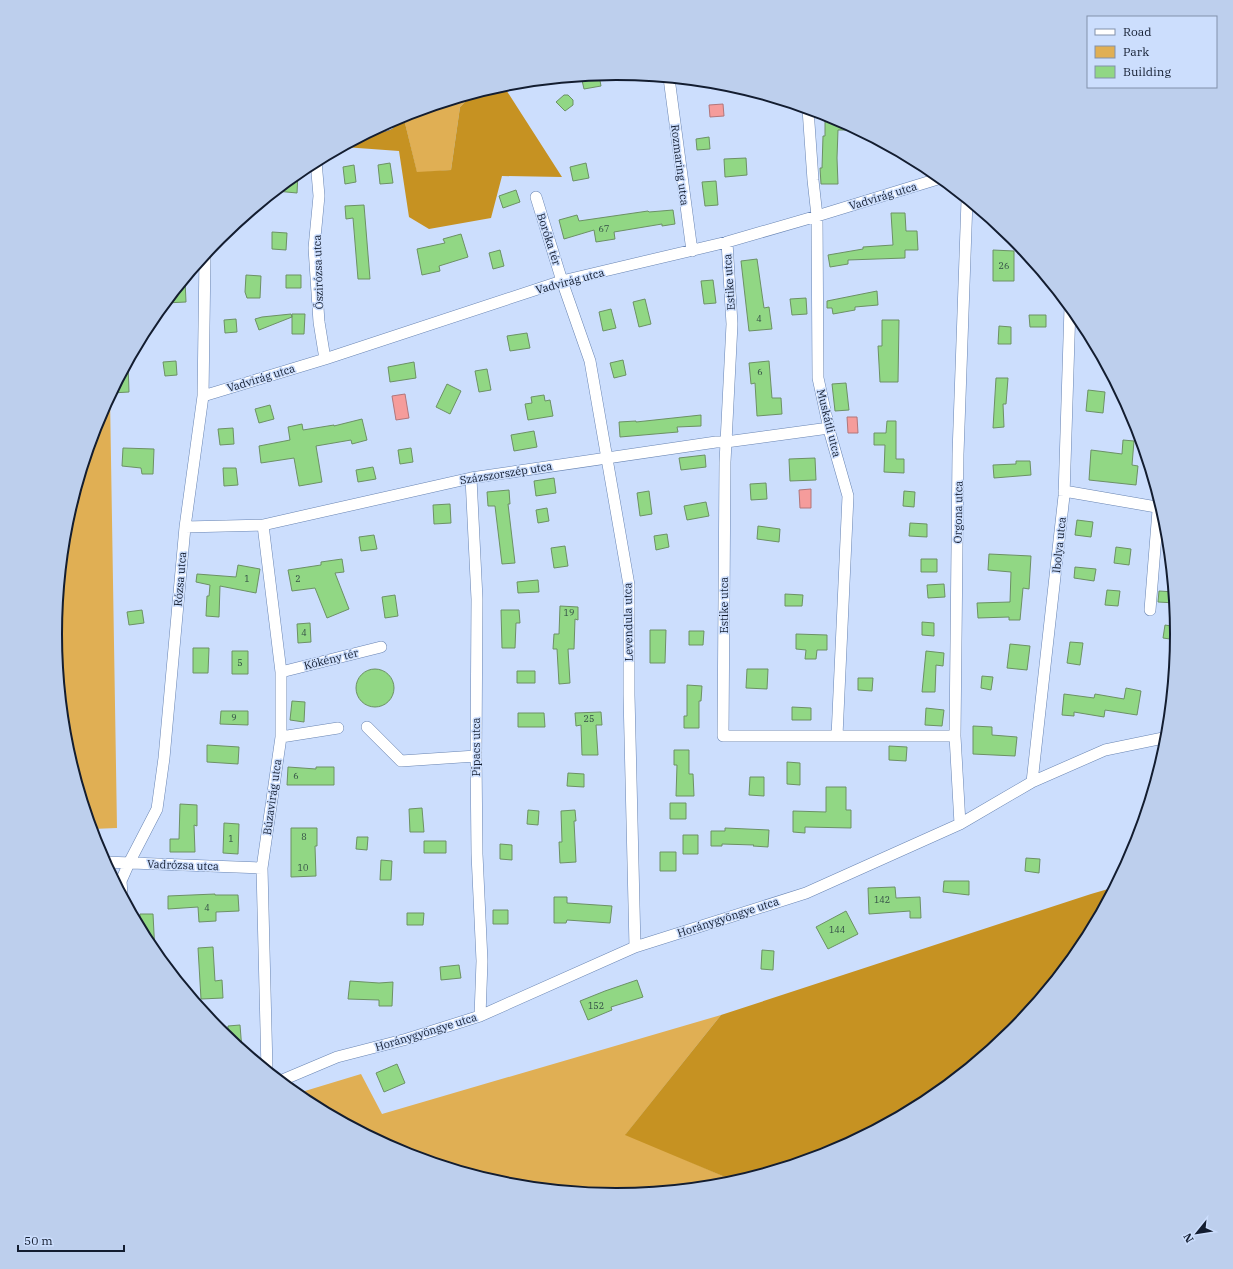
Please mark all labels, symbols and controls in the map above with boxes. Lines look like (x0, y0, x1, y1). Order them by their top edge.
legend (1087, 16, 1217, 88)
text: Road (1123, 24, 1152, 39)
text: Park (1123, 44, 1149, 59)
text: Building (1123, 64, 1171, 79)
street label: Rozmaring utca (668, 124, 692, 206)
street label: Vadvirág utca (847, 179, 919, 213)
street label: Boróka tér (534, 211, 564, 267)
house number: 67 (599, 223, 609, 234)
street label: Őszirózsa utca (310, 234, 326, 310)
street label: Estike utca (720, 253, 738, 311)
house number: 26 (999, 260, 1009, 271)
street label: Vadvirág utca (534, 265, 606, 297)
house number: 4 (756, 313, 762, 324)
street label: Vadvirág utca (225, 361, 297, 395)
house number: 6 (757, 366, 763, 377)
street label: Muskátli utca (814, 388, 844, 458)
street label: Százszorszép utca (459, 459, 553, 487)
street label: Orgona utca (950, 480, 966, 544)
street label: Ibolya utca (1049, 516, 1069, 574)
street label: Rózsa utca (171, 551, 189, 607)
house number: 1 (244, 573, 250, 584)
house number: 2 (295, 573, 301, 584)
street label: Estike utca (717, 577, 731, 633)
street label: Levendula utca (620, 582, 636, 662)
house number: 19 (564, 607, 574, 618)
house number: 4 (301, 627, 307, 638)
street label: Kökény tér (302, 645, 360, 673)
house number: 5 (237, 657, 243, 668)
house number: 9 (231, 712, 237, 723)
house number: 25 (584, 713, 594, 724)
street label: Pipacs utca (469, 717, 483, 777)
street label: Búzavirág utca (260, 758, 284, 836)
house number: 6 (293, 770, 299, 781)
house number: 8 (301, 831, 307, 842)
house number: 1 (228, 833, 234, 844)
street label: Vadrózsa utca (147, 857, 219, 873)
house number: 10 (298, 862, 308, 873)
street label: Horánygyöngye utca (675, 894, 781, 940)
house number: 142 (874, 894, 890, 905)
house number: 4 (204, 902, 210, 913)
house number: 144 (829, 924, 845, 935)
house number: 152 (588, 1000, 604, 1011)
street label: Horánygyöngye utca (373, 1010, 479, 1054)
north arrow (1177, 1213, 1217, 1253)
scale bar (18, 1227, 124, 1253)
text: N (1180, 1230, 1197, 1245)
text: 50 m (24, 1233, 53, 1248)

